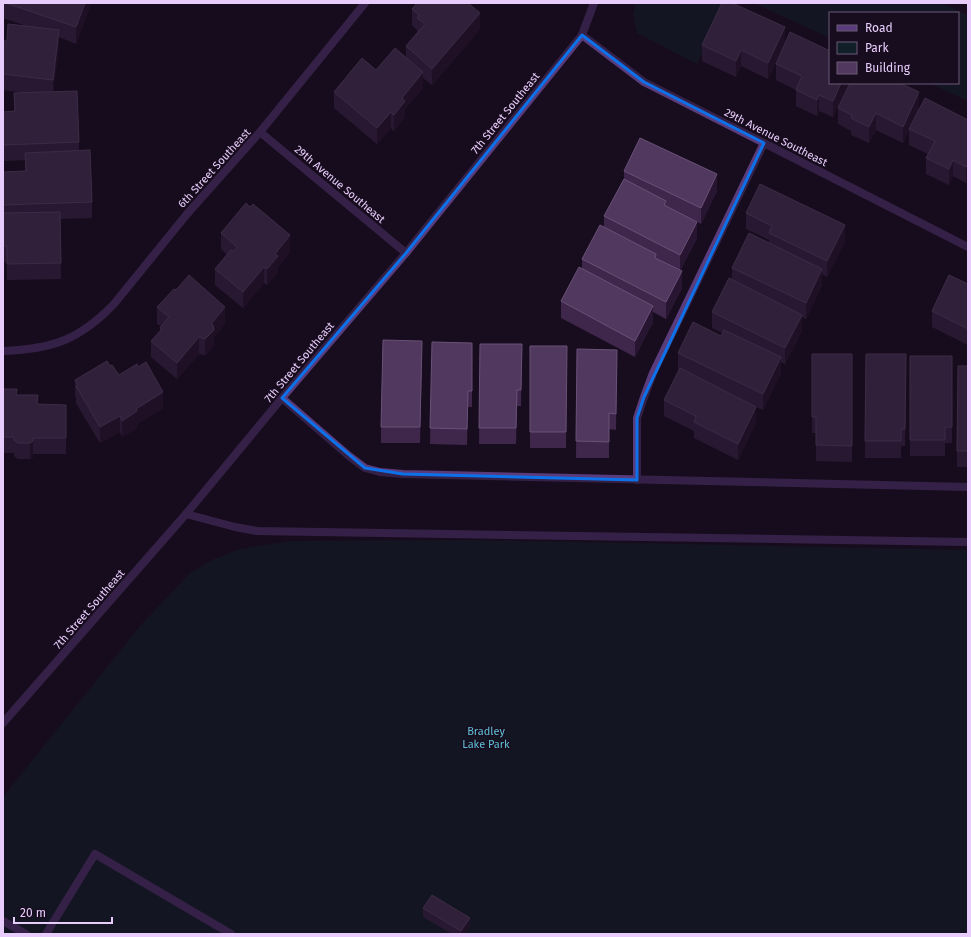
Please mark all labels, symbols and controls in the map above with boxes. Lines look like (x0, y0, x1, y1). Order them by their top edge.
legend (829, 12, 959, 84)
text: Road (865, 21, 893, 35)
text: Park (865, 41, 889, 55)
text: Building (865, 61, 911, 75)
street label: 7th Street Southeast (469, 70, 542, 157)
street label: 29th Avenue Southeast (722, 106, 830, 169)
street label: 6th Street Southeast (175, 126, 253, 211)
street label: 29th Avenue Southeast (292, 143, 388, 226)
street label: 7th Street Southeast (262, 319, 337, 405)
street label: 7th Street Southeast (51, 567, 127, 652)
park label: Bradley Lake Park (462, 725, 510, 751)
scale bar (14, 899, 112, 925)
text: 20 m (20, 906, 46, 920)

